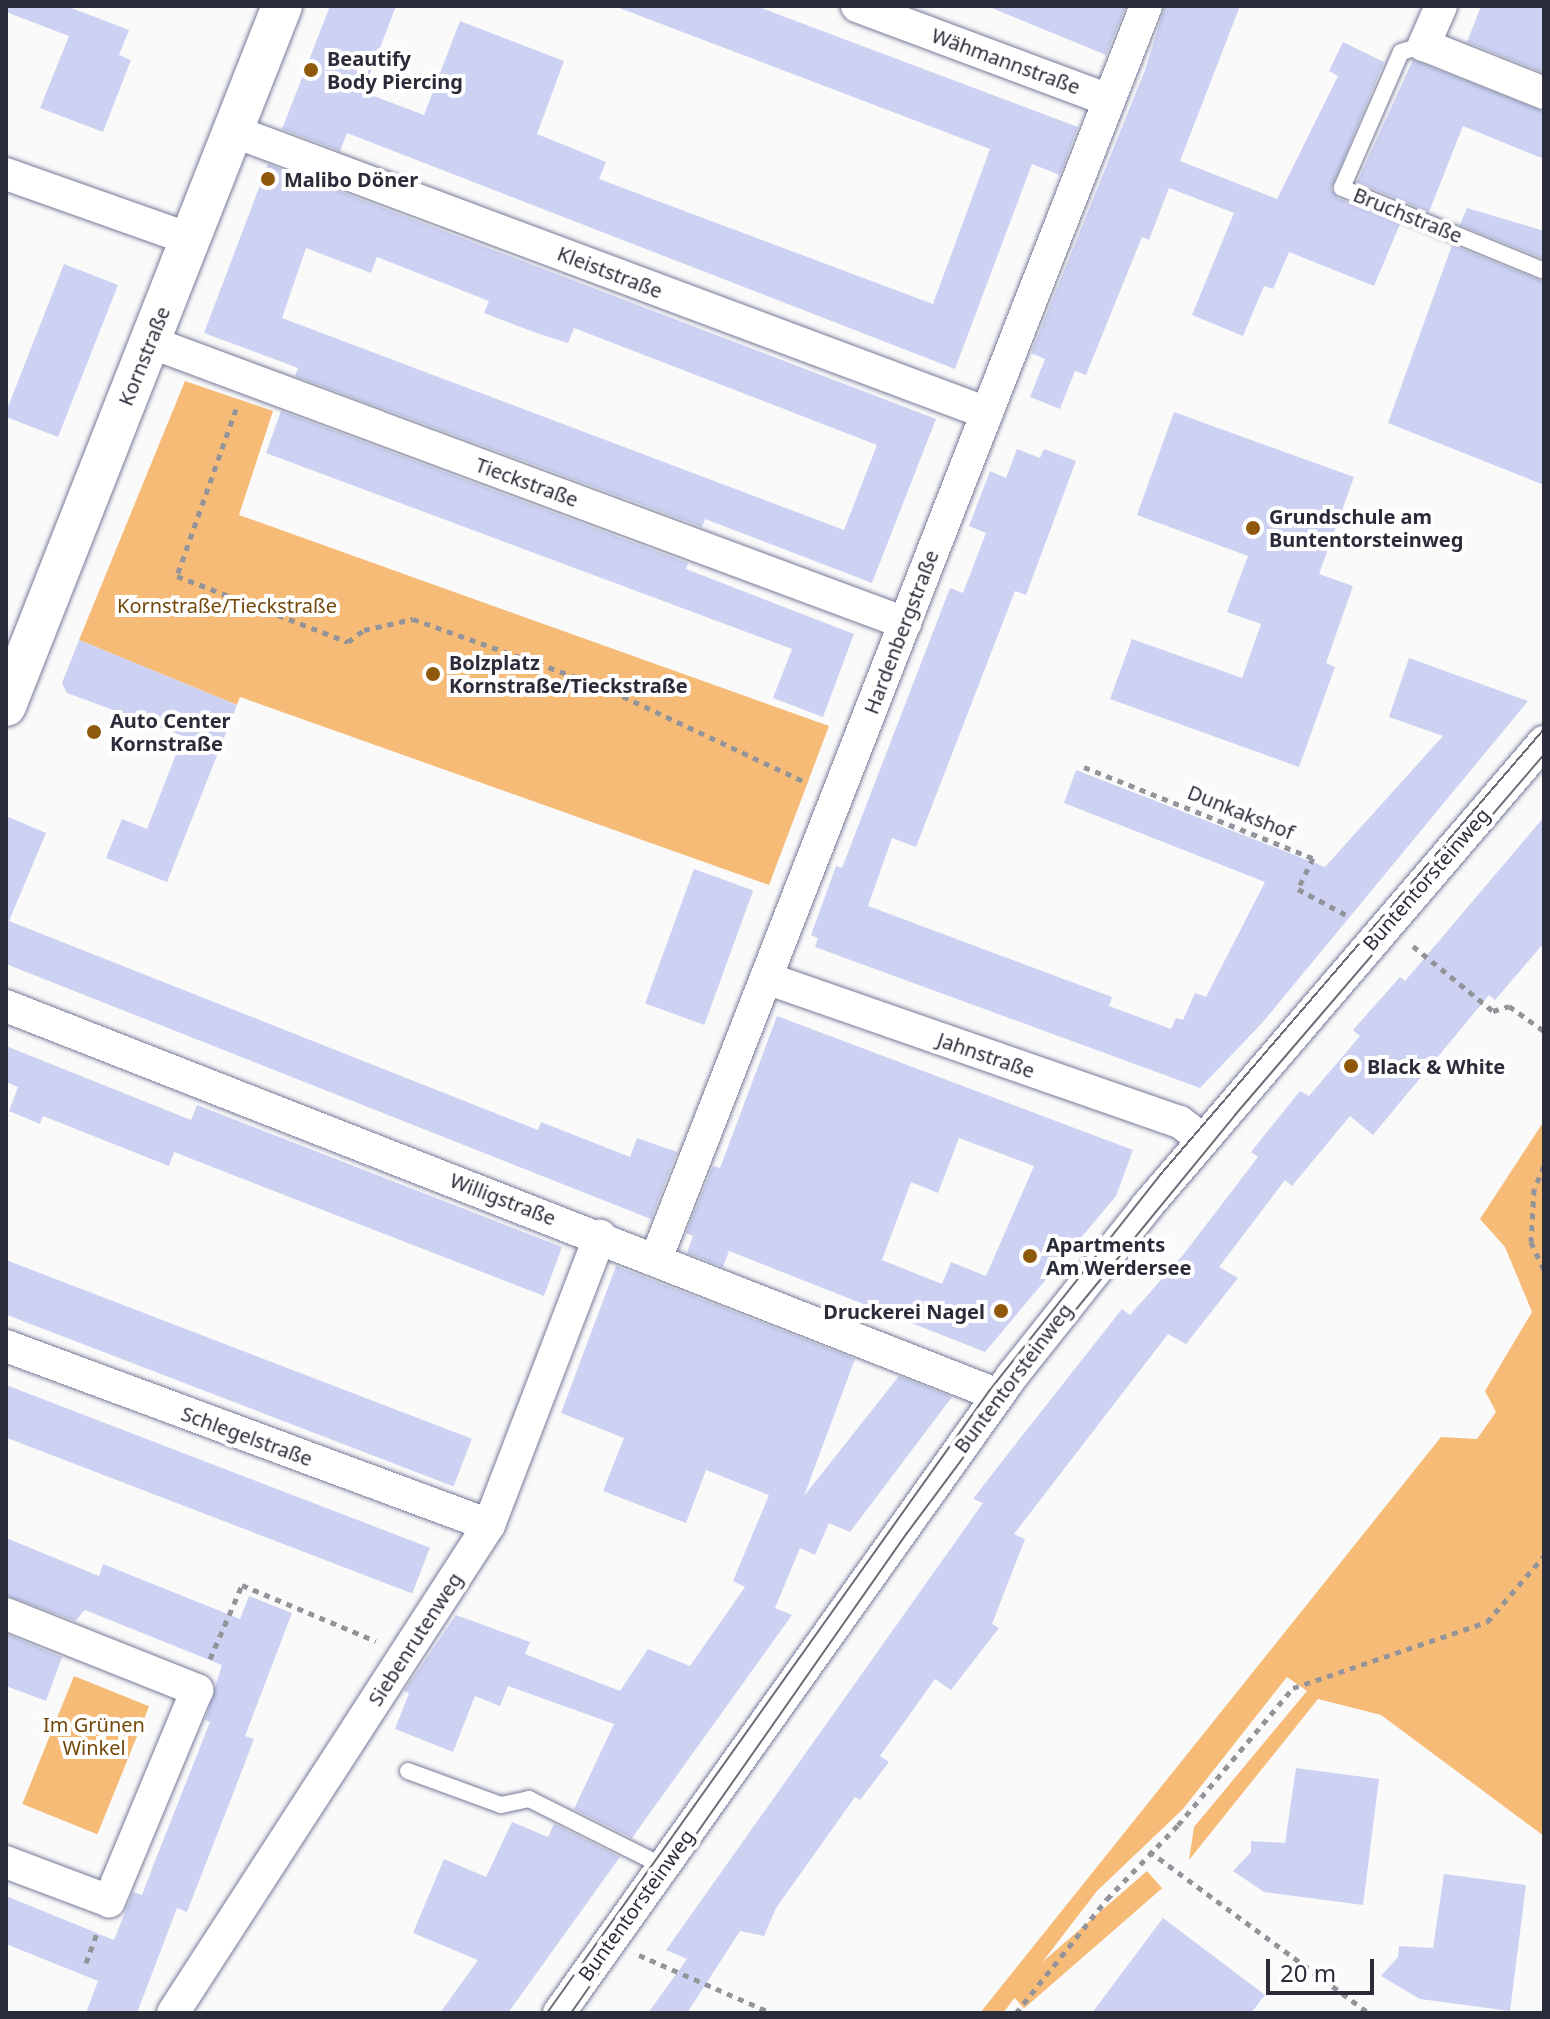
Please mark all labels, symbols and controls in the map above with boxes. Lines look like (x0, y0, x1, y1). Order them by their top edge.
street label: Wähmannstraße (929, 23, 1083, 99)
place label: Beautify Body Piercing (327, 46, 463, 93)
marker: Beautify Body Piercing (302, 61, 320, 79)
place label: Malibo Döner (284, 167, 418, 191)
marker: Malibo Döner (259, 170, 277, 188)
street label: Bruchstraße (1350, 182, 1466, 248)
street label: Kleiststraße (554, 241, 666, 303)
street label: Kornstraße (113, 303, 175, 409)
street label: Tieckstraße (472, 452, 582, 512)
place label: Grundschule am Buntentorsteinweg (1269, 504, 1463, 551)
marker: Grundschule am Buntentorsteinweg (1244, 519, 1262, 537)
street label: Hardenbergstraße (859, 547, 943, 717)
park label: Kornstraße/Tieckstraße (117, 593, 337, 617)
place label: Bolzplatz Kornstraße/Tieckstraße (449, 650, 688, 697)
marker: Bolzplatz Kornstraße/Tieckstraße (424, 665, 442, 683)
place label: Auto Center Kornstraße (110, 708, 231, 755)
marker: Auto Center Kornstraße (85, 723, 103, 741)
street label: Dunkakshof (1184, 780, 1298, 844)
street label: Buntentorsteinweg (1358, 803, 1494, 955)
street label: Jahnstraße (934, 1027, 1038, 1083)
place label: Black & White (1367, 1054, 1505, 1078)
marker: Black & White (1342, 1057, 1360, 1075)
street label: Willigstraße (447, 1168, 559, 1230)
place label: Apartments Am Werdersee (1046, 1232, 1191, 1279)
marker: Apartments Am Werdersee (1021, 1247, 1039, 1265)
street label: Buntentorsteinweg (949, 1298, 1077, 1458)
place label: Druckerei Nagel (823, 1299, 985, 1323)
marker: Druckerei Nagel (992, 1302, 1010, 1320)
street label: Schlegelstraße (178, 1401, 316, 1471)
street label: Siebenrutenweg (363, 1568, 467, 1710)
park label: Im Grünen Winkel (43, 1713, 145, 1760)
street label: Buntentorsteinweg (573, 1825, 699, 1985)
scale bar (1270, 1943, 1378, 1993)
text: 20 m (1280, 1956, 1336, 1989)

